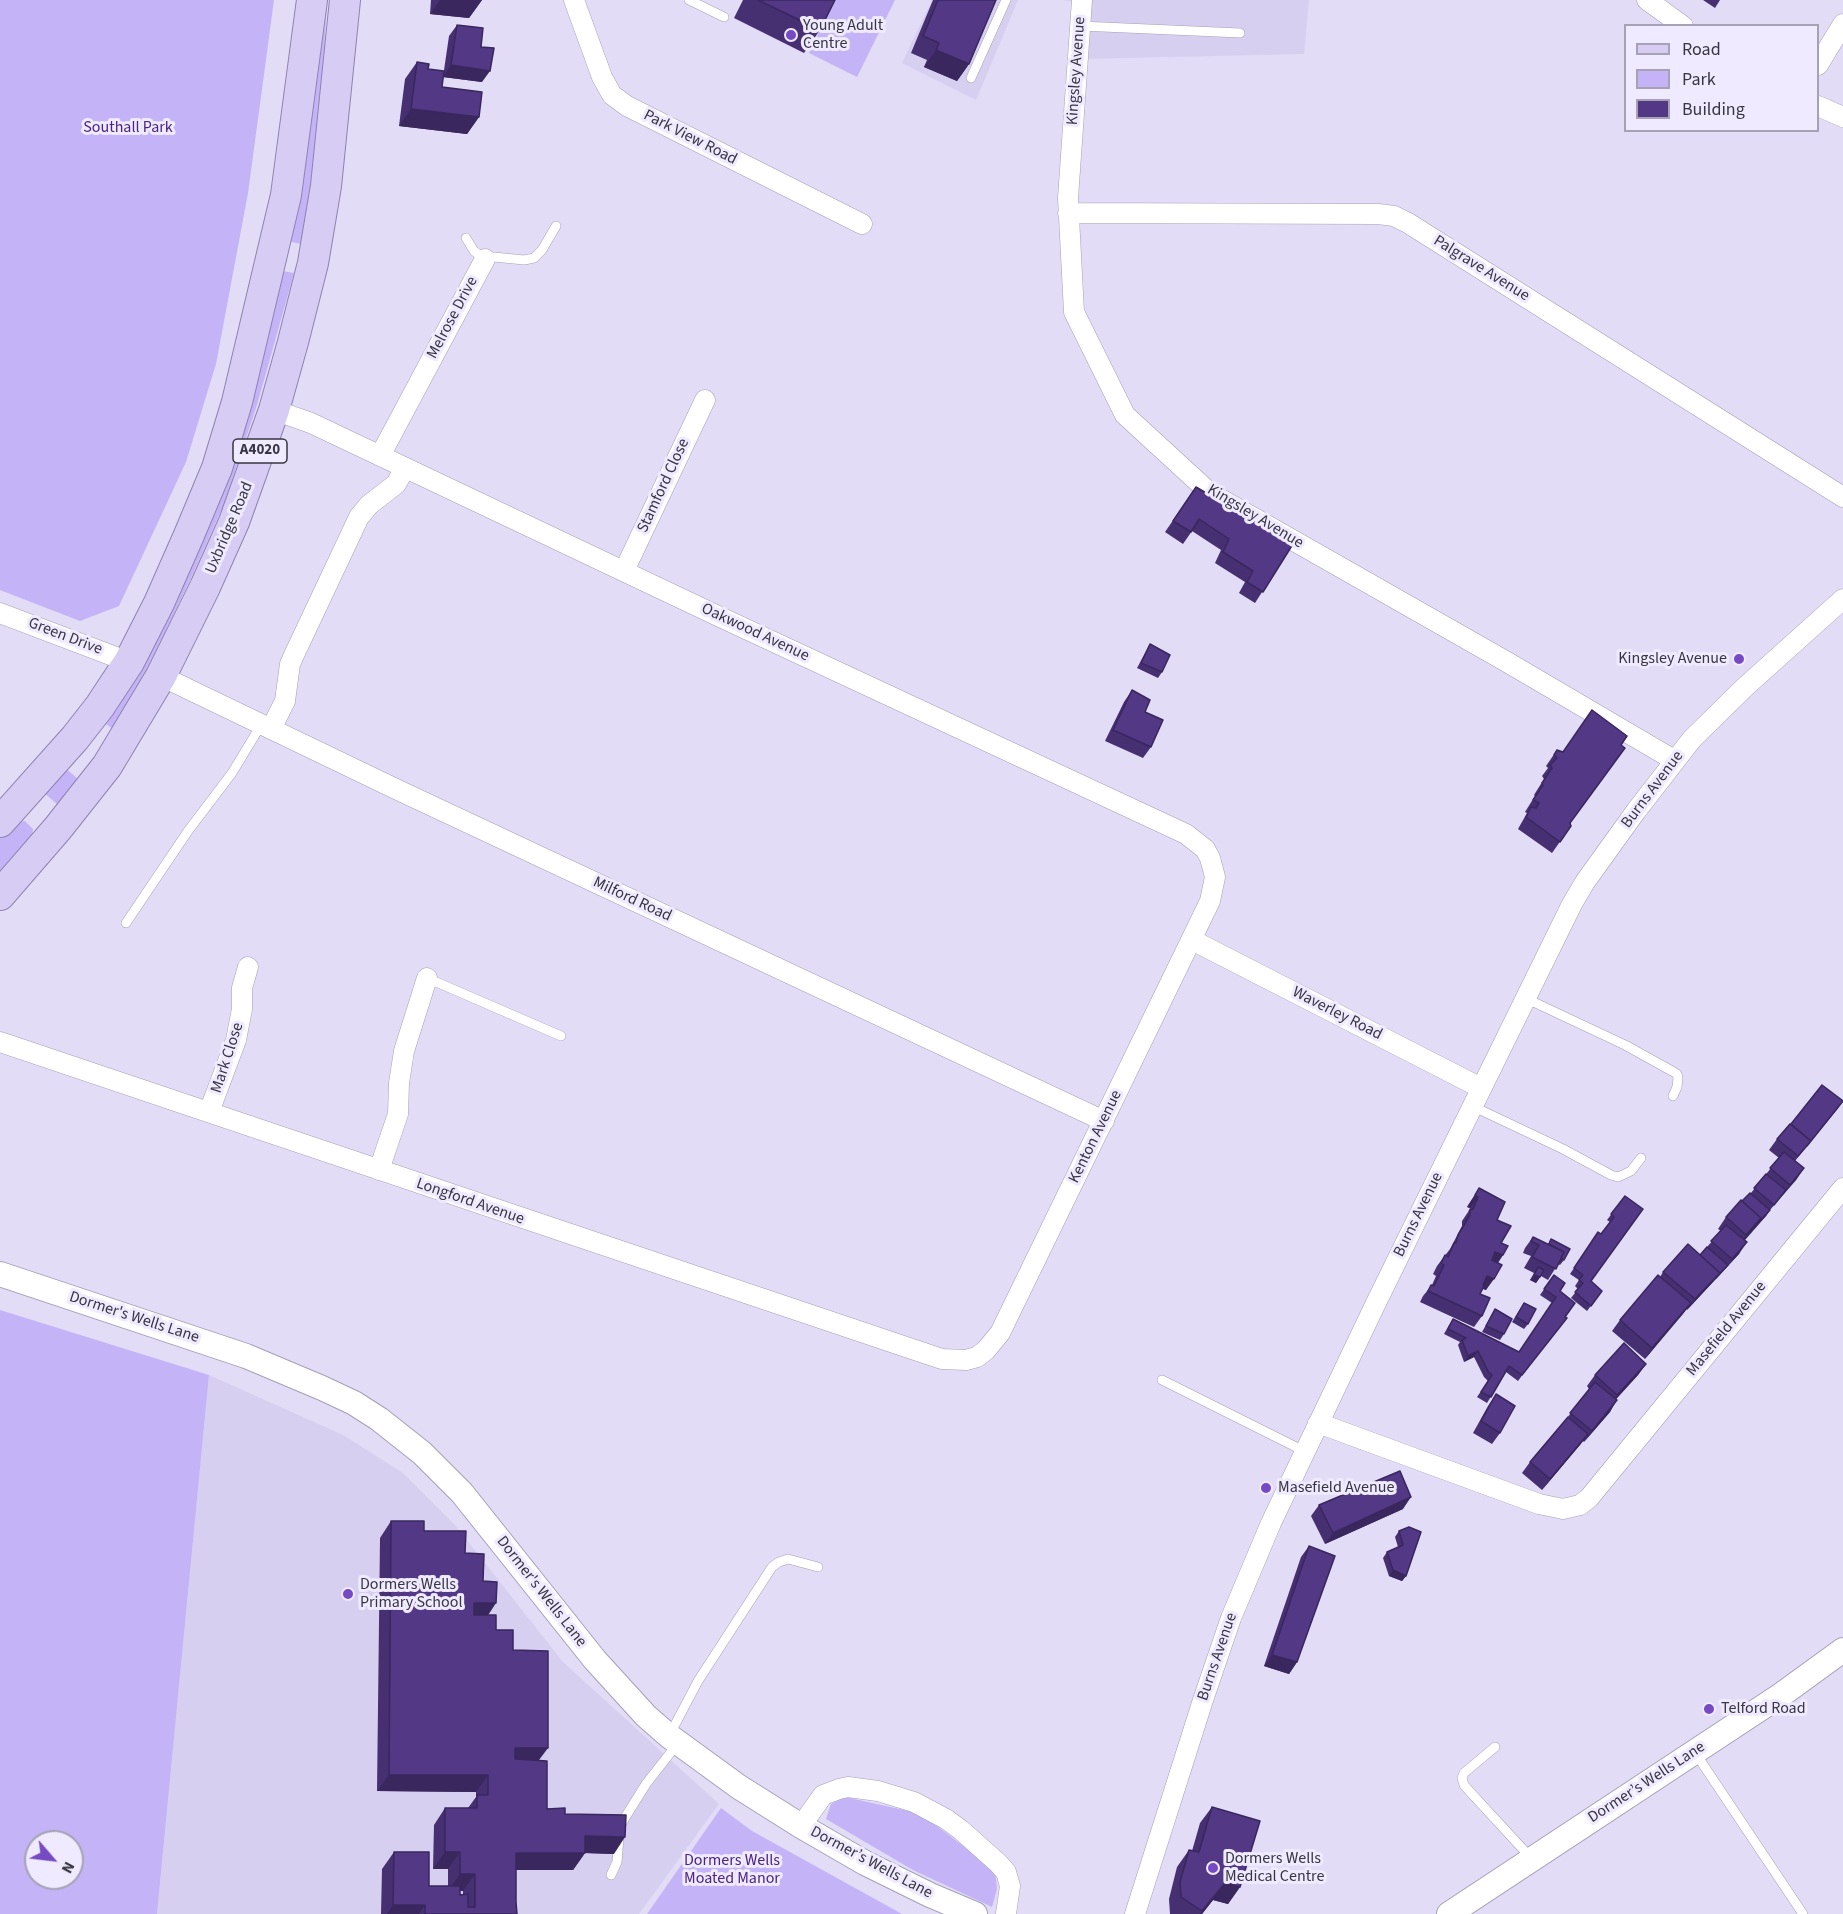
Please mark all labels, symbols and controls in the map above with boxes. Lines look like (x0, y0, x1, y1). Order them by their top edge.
place label: Young Adult Centre (803, 16, 883, 54)
street label: Kingsley Avenue (1064, 16, 1090, 126)
legend (1624, 24, 1819, 132)
marker: Young Adult Centre (784, 28, 798, 42)
text: Road (1682, 37, 1721, 62)
text: Park (1682, 67, 1716, 92)
text: Building (1682, 97, 1745, 122)
street label: Park View Road (640, 106, 740, 170)
park label: Southall Park (83, 118, 173, 138)
street label: Palgrave Avenue (1429, 232, 1533, 306)
street label: Melrose Drive (423, 274, 483, 362)
street label: Stamford Close (634, 436, 694, 536)
road number: A4020 (233, 439, 287, 463)
street label: Uxbridge Road (202, 479, 258, 577)
street label: Kingsley Avenue (1203, 481, 1307, 553)
street label: Oakwood Avenue (698, 600, 812, 666)
street label: Green Drive (25, 614, 105, 660)
place label: Kingsley Avenue (1618, 649, 1727, 669)
marker: Kingsley Avenue (1732, 652, 1746, 666)
street label: Burns Avenue (1618, 748, 1688, 832)
street label: Milford Road (590, 873, 674, 927)
street label: Waverley Road (1289, 983, 1385, 1045)
street label: Mark Close (208, 1020, 248, 1096)
street label: Kenton Avenue (1065, 1087, 1127, 1187)
street label: Burns Avenue (1390, 1170, 1448, 1260)
street label: Longford Avenue (413, 1175, 527, 1229)
street label: Masefield Avenue (1683, 1278, 1771, 1380)
street label: Dormer's Wells Lane (67, 1288, 201, 1348)
place label: Masefield Avenue (1278, 1478, 1394, 1498)
marker: Masefield Avenue (1259, 1481, 1273, 1495)
street label: Dormer's Wells Lane (492, 1533, 590, 1651)
place label: Dormers Wells Primary School (360, 1575, 462, 1613)
marker: Dormers Wells Primary School (341, 1587, 355, 1601)
street label: Burns Avenue (1194, 1611, 1242, 1703)
place label: Telford Road (1721, 1699, 1806, 1719)
marker: Telford Road (1702, 1702, 1716, 1716)
street label: Dormer’s Wells Lane (1585, 1738, 1709, 1828)
street label: Dormer’s Wells Lane (807, 1823, 935, 1903)
north arrow (24, 1830, 84, 1890)
place label: Dormers Wells Medical Centre (1225, 1849, 1324, 1887)
park label: Dormers Wells Moated Manor (684, 1851, 780, 1889)
text: N (56, 1858, 80, 1877)
marker: Dormers Wells Medical Centre (1206, 1861, 1220, 1875)

